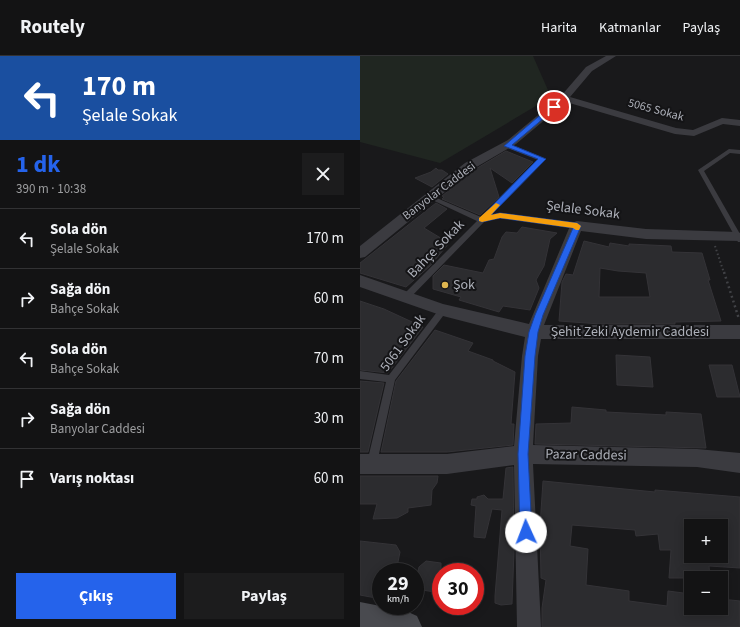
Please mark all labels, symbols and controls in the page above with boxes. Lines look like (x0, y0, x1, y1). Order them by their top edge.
text: Routely (20, 14, 85, 41)
text: Harita (541, 18, 577, 38)
text: Katmanlar (599, 18, 661, 38)
text: Paylaş (683, 18, 720, 38)
text: 170 m (82, 66, 156, 106)
icon: left (16, 72, 68, 124)
pin (537, 90, 571, 124)
street label: 5065 Sokak (626, 94, 686, 126)
icon: arrive (543, 96, 565, 118)
text: Şelale Sokak (82, 103, 177, 128)
text: 1 dk (16, 147, 60, 182)
button: close (302, 153, 344, 195)
street label: Banyolar Caddesi (399, 158, 479, 224)
text: 390 m · 10:38 (16, 180, 86, 198)
street label: Şelale Sokak (545, 196, 621, 224)
street label: Bahçe Sokak (403, 215, 469, 283)
text: Sola dön (50, 219, 107, 240)
icon: left (16, 228, 38, 250)
text: 170 m (306, 228, 344, 249)
text: Şelale Sokak (50, 240, 119, 258)
place label: Şok (453, 275, 475, 295)
text: Sağa dön (50, 279, 110, 300)
marker: Şok (440, 280, 450, 290)
icon: right (16, 288, 38, 310)
text: 60 m (314, 288, 344, 309)
text: Bahçe Sokak (50, 300, 119, 318)
street label: 5061 Sokak (375, 310, 431, 376)
street label: Şehit Zeki Aydemir Caddesi (551, 322, 709, 342)
text: Sola dön (50, 339, 107, 360)
icon: left (16, 348, 38, 370)
text: 70 m (314, 348, 344, 369)
text: Bahçe Sokak (50, 360, 119, 378)
text: Sağa dön (50, 399, 110, 420)
icon: right (16, 408, 38, 430)
text: 30 m (314, 408, 344, 429)
text: Banyolar Caddesi (50, 420, 145, 438)
street label: Pazar Caddesi (545, 444, 627, 466)
icon: arrive (16, 468, 38, 490)
text: Varış noktası (50, 468, 134, 489)
text: 60 m (314, 468, 344, 489)
position arrow (505, 511, 547, 553)
map controls (684, 519, 728, 615)
button: + (684, 519, 728, 563)
speed limit sign: 30 (432, 563, 484, 615)
text: 29 (387, 570, 409, 598)
button: − (684, 571, 728, 615)
button: Çıkış (16, 573, 176, 619)
button: Paylaş (184, 573, 344, 619)
text: km/h (387, 592, 409, 606)

